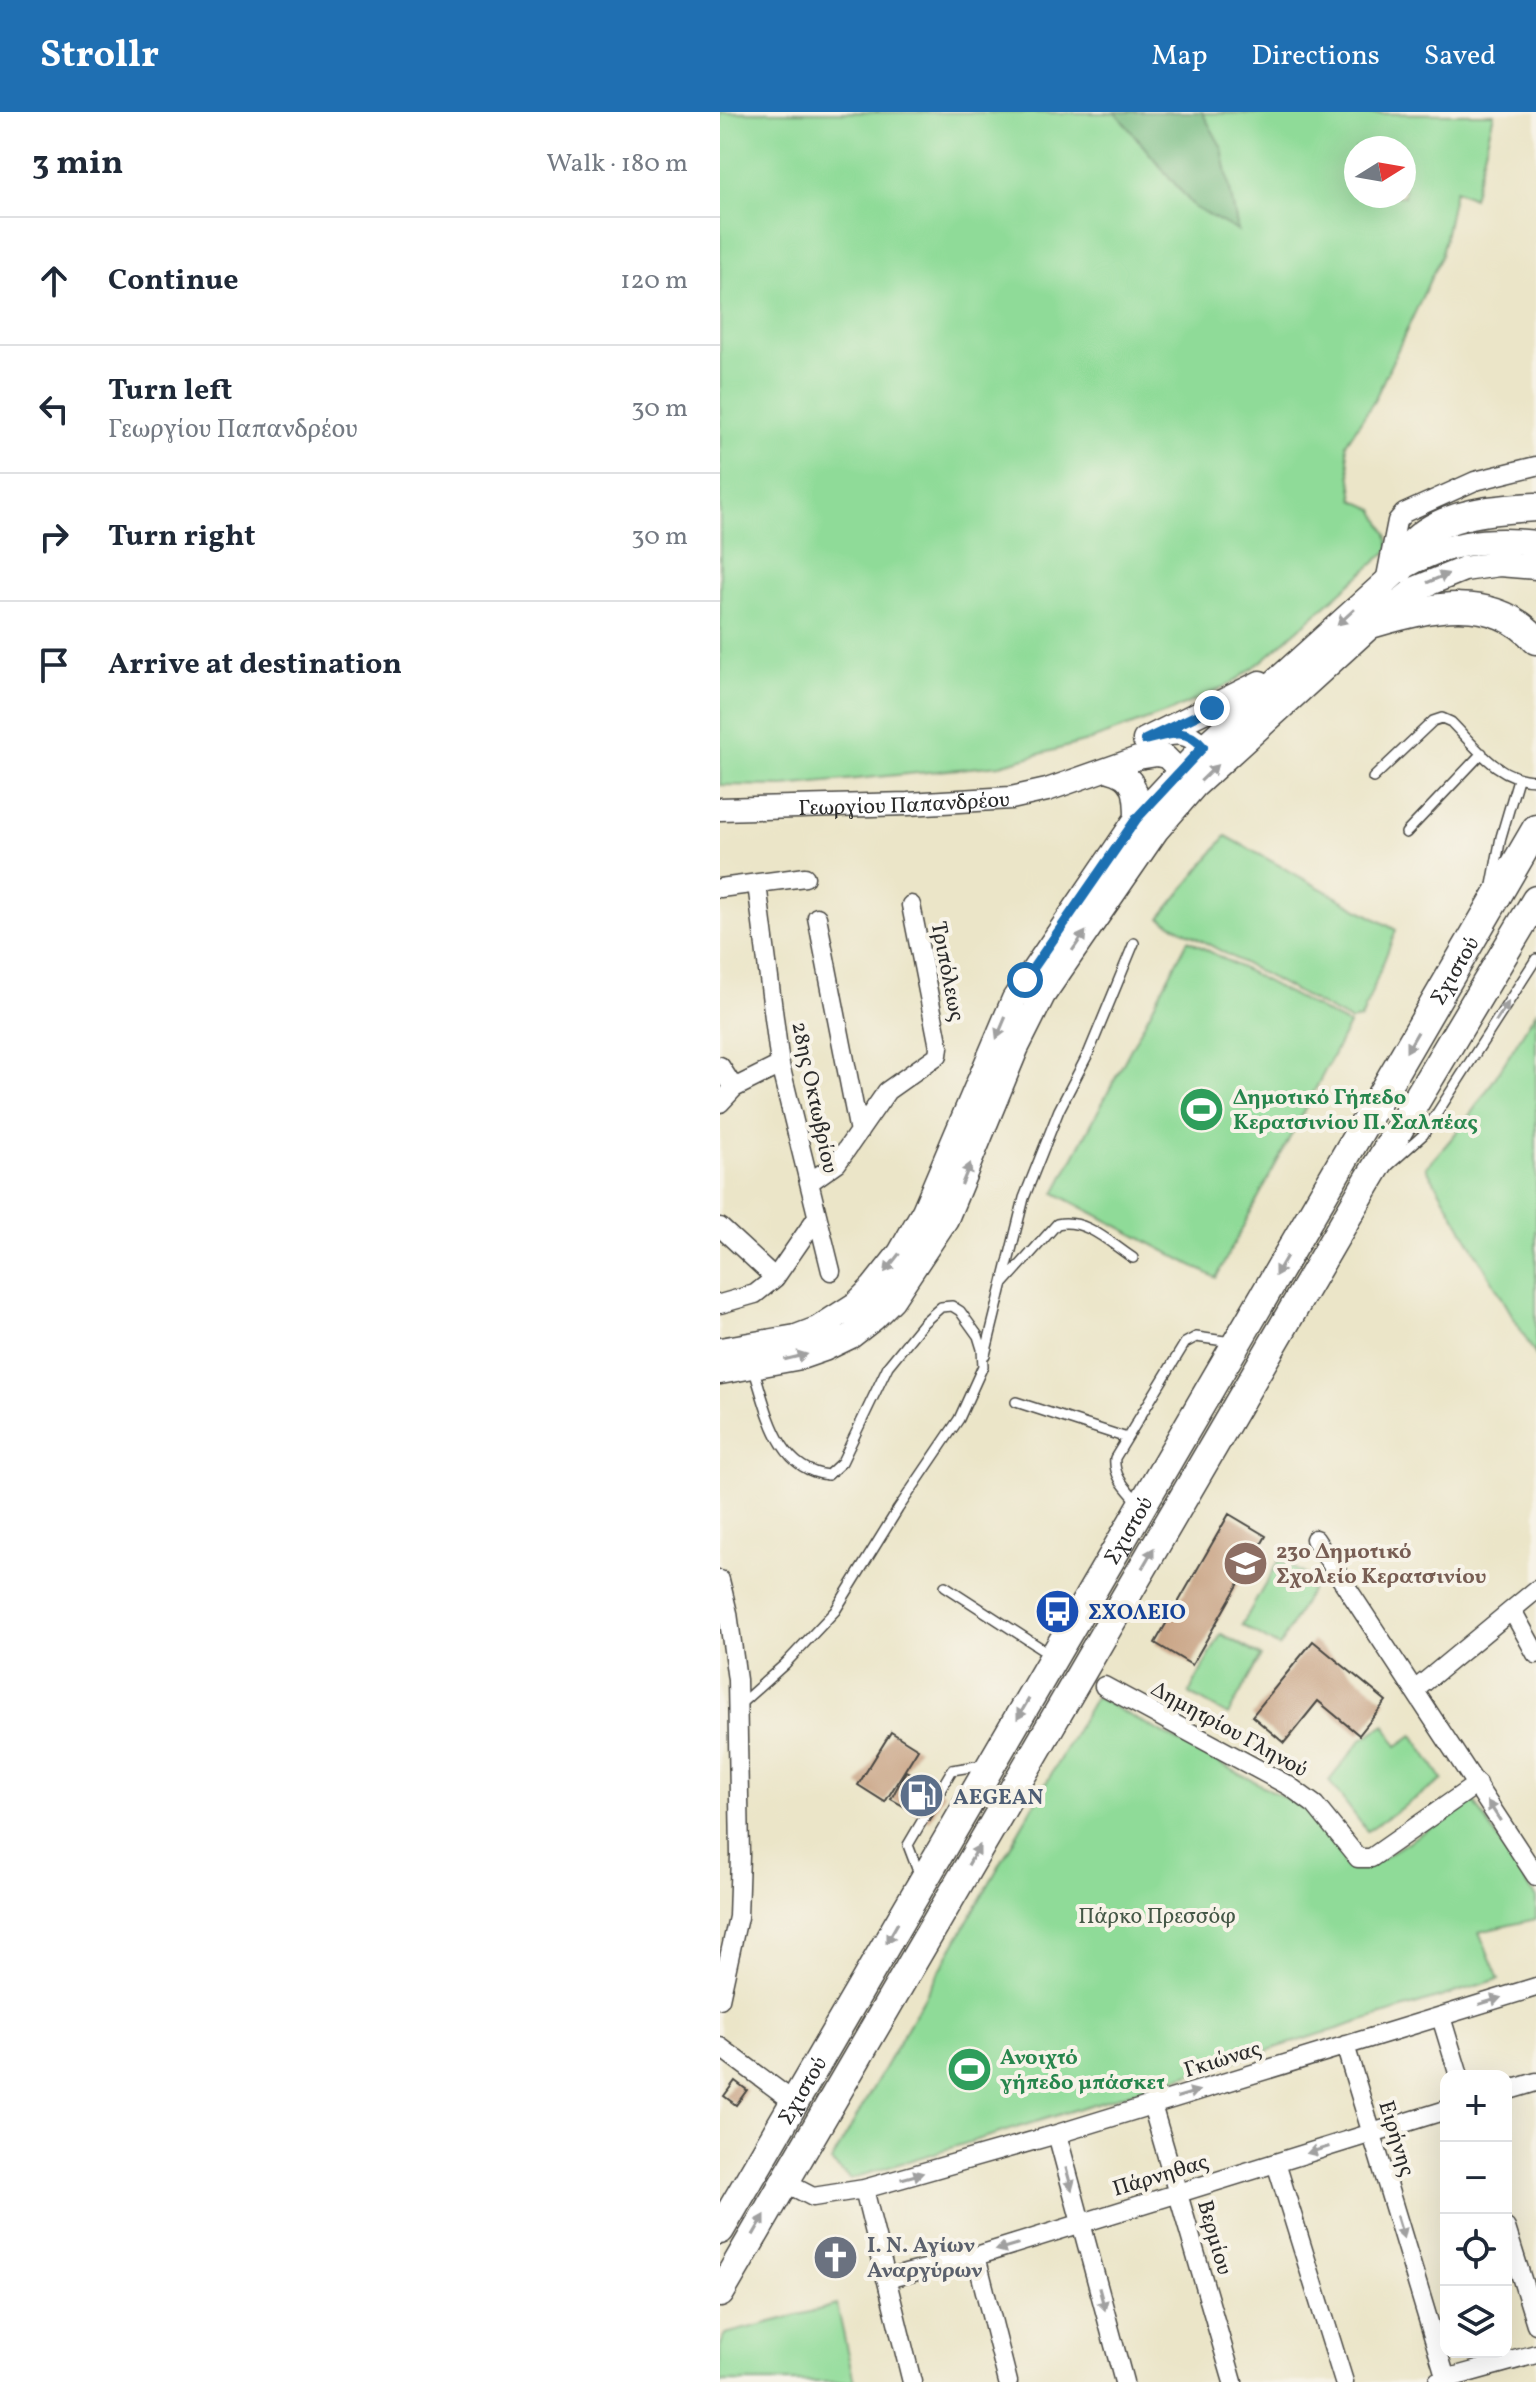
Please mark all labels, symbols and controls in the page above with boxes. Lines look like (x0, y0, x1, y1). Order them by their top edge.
text: Strollr (40, 30, 159, 83)
text: Map (1152, 37, 1208, 76)
text: Directions (1252, 37, 1380, 76)
text: Saved (1424, 37, 1496, 76)
north arrow (1344, 136, 1416, 208)
text: 3 min (32, 141, 123, 188)
text: Walk · 180 m (546, 146, 688, 182)
icon: ahead (32, 259, 76, 303)
text: Continue (108, 260, 239, 302)
text: 120 m (620, 263, 688, 299)
text: Turn left (108, 370, 232, 412)
icon: left (32, 387, 76, 431)
text: 30 m (631, 391, 688, 427)
text: Γεωργίου Παπανδρέου (108, 412, 358, 448)
icon: right (32, 515, 76, 559)
text: Turn right (108, 516, 256, 558)
text: 30 m (631, 519, 688, 555)
one-way arrow (1426, 572, 1450, 585)
one-way arrow (1337, 607, 1356, 625)
icon: arrive (32, 643, 76, 687)
text: Arrive at destination (108, 644, 402, 686)
route end (1194, 690, 1230, 726)
one-way arrow (1199, 765, 1218, 783)
street label: Γεωργίου Παπανδρέου (798, 785, 1011, 825)
street label: Τριπόλεως (922, 919, 971, 1024)
one-way arrow (1071, 931, 1086, 952)
street label: Σχιστού (1424, 931, 1488, 1011)
route start (1007, 962, 1043, 998)
one-way arrow (1495, 1001, 1509, 1023)
one-way arrow (994, 1016, 1007, 1040)
street label: 28ης Οκτωβρίου (782, 1019, 845, 1176)
one-way arrow (1405, 1031, 1419, 1053)
place label: Δημοτικό Γήπεδο Κερατσινίου Π. Σαλπέας (1233, 1083, 1478, 1139)
sports icon: Δημοτικό Γήπεδο Κερατσινίου Π. Σαλπέας (1178, 1085, 1226, 1133)
one-way arrow (959, 1162, 972, 1186)
one-way arrow (884, 1253, 901, 1273)
one-way arrow (1274, 1255, 1288, 1277)
one-way arrow (784, 1350, 809, 1363)
street label: Σχιστού (1098, 1491, 1162, 1571)
place label: 23o Δημοτικό Σχολείο Κερατσινίου (1276, 1537, 1486, 1593)
school or university icon: 23o Δημοτικό Σχολείο Κερατσινίου (1221, 1539, 1269, 1587)
one-way arrow (1141, 1547, 1155, 1570)
bus stop icon: ΣΧΟΛΕΙΟ (1033, 1587, 1081, 1635)
place label: ΣΧΟΛΕΙΟ (1088, 1598, 1186, 1629)
street label: Δημητρίου Γληνού (1145, 1674, 1313, 1786)
one-way arrow (1016, 1697, 1030, 1720)
fuel station icon: AEGEAN (898, 1772, 946, 1820)
place label: AEGEAN (953, 1783, 1043, 1814)
one-way arrow (1486, 1800, 1501, 1821)
one-way arrow (967, 1844, 981, 1866)
park label: Πάρκο Πρεσσόφ (1078, 1902, 1236, 1933)
one-way arrow (885, 1922, 899, 1945)
one-way arrow (1478, 1994, 1502, 2007)
street label: Γκιώνας (1180, 2034, 1265, 2087)
place label: Ανοιχτό γήπεδο μπάσκετ (1000, 2043, 1165, 2099)
sports icon: Ανοιχτό γήπεδο μπάσκετ (945, 2045, 993, 2093)
street label: Σχιστού (772, 2051, 836, 2131)
map controls (1440, 2070, 1512, 2358)
button: + (1440, 2070, 1512, 2142)
one-way arrow (1176, 2087, 1200, 2099)
street label: Ειρήνης (1369, 2097, 1422, 2180)
button: − (1440, 2142, 1512, 2214)
one-way arrow (1306, 2144, 1330, 2157)
street label: Πάρνηθας (1109, 2147, 1212, 2206)
one-way arrow (1063, 2167, 1076, 2191)
one-way arrow (899, 2169, 924, 2181)
street label: Βερμίου (1188, 2197, 1239, 2279)
one-way arrow (752, 2214, 766, 2236)
button: locate (1440, 2214, 1512, 2286)
one-way arrow (1394, 2215, 1407, 2239)
place label: Ι. Ν. Αγίων Αναργύρων (867, 2231, 982, 2287)
church icon: Ι. Ν. Αγίων Αναργύρων (812, 2233, 860, 2281)
one-way arrow (994, 2241, 1018, 2254)
one-way arrow (1096, 2286, 1108, 2311)
button: layers (1440, 2286, 1512, 2358)

